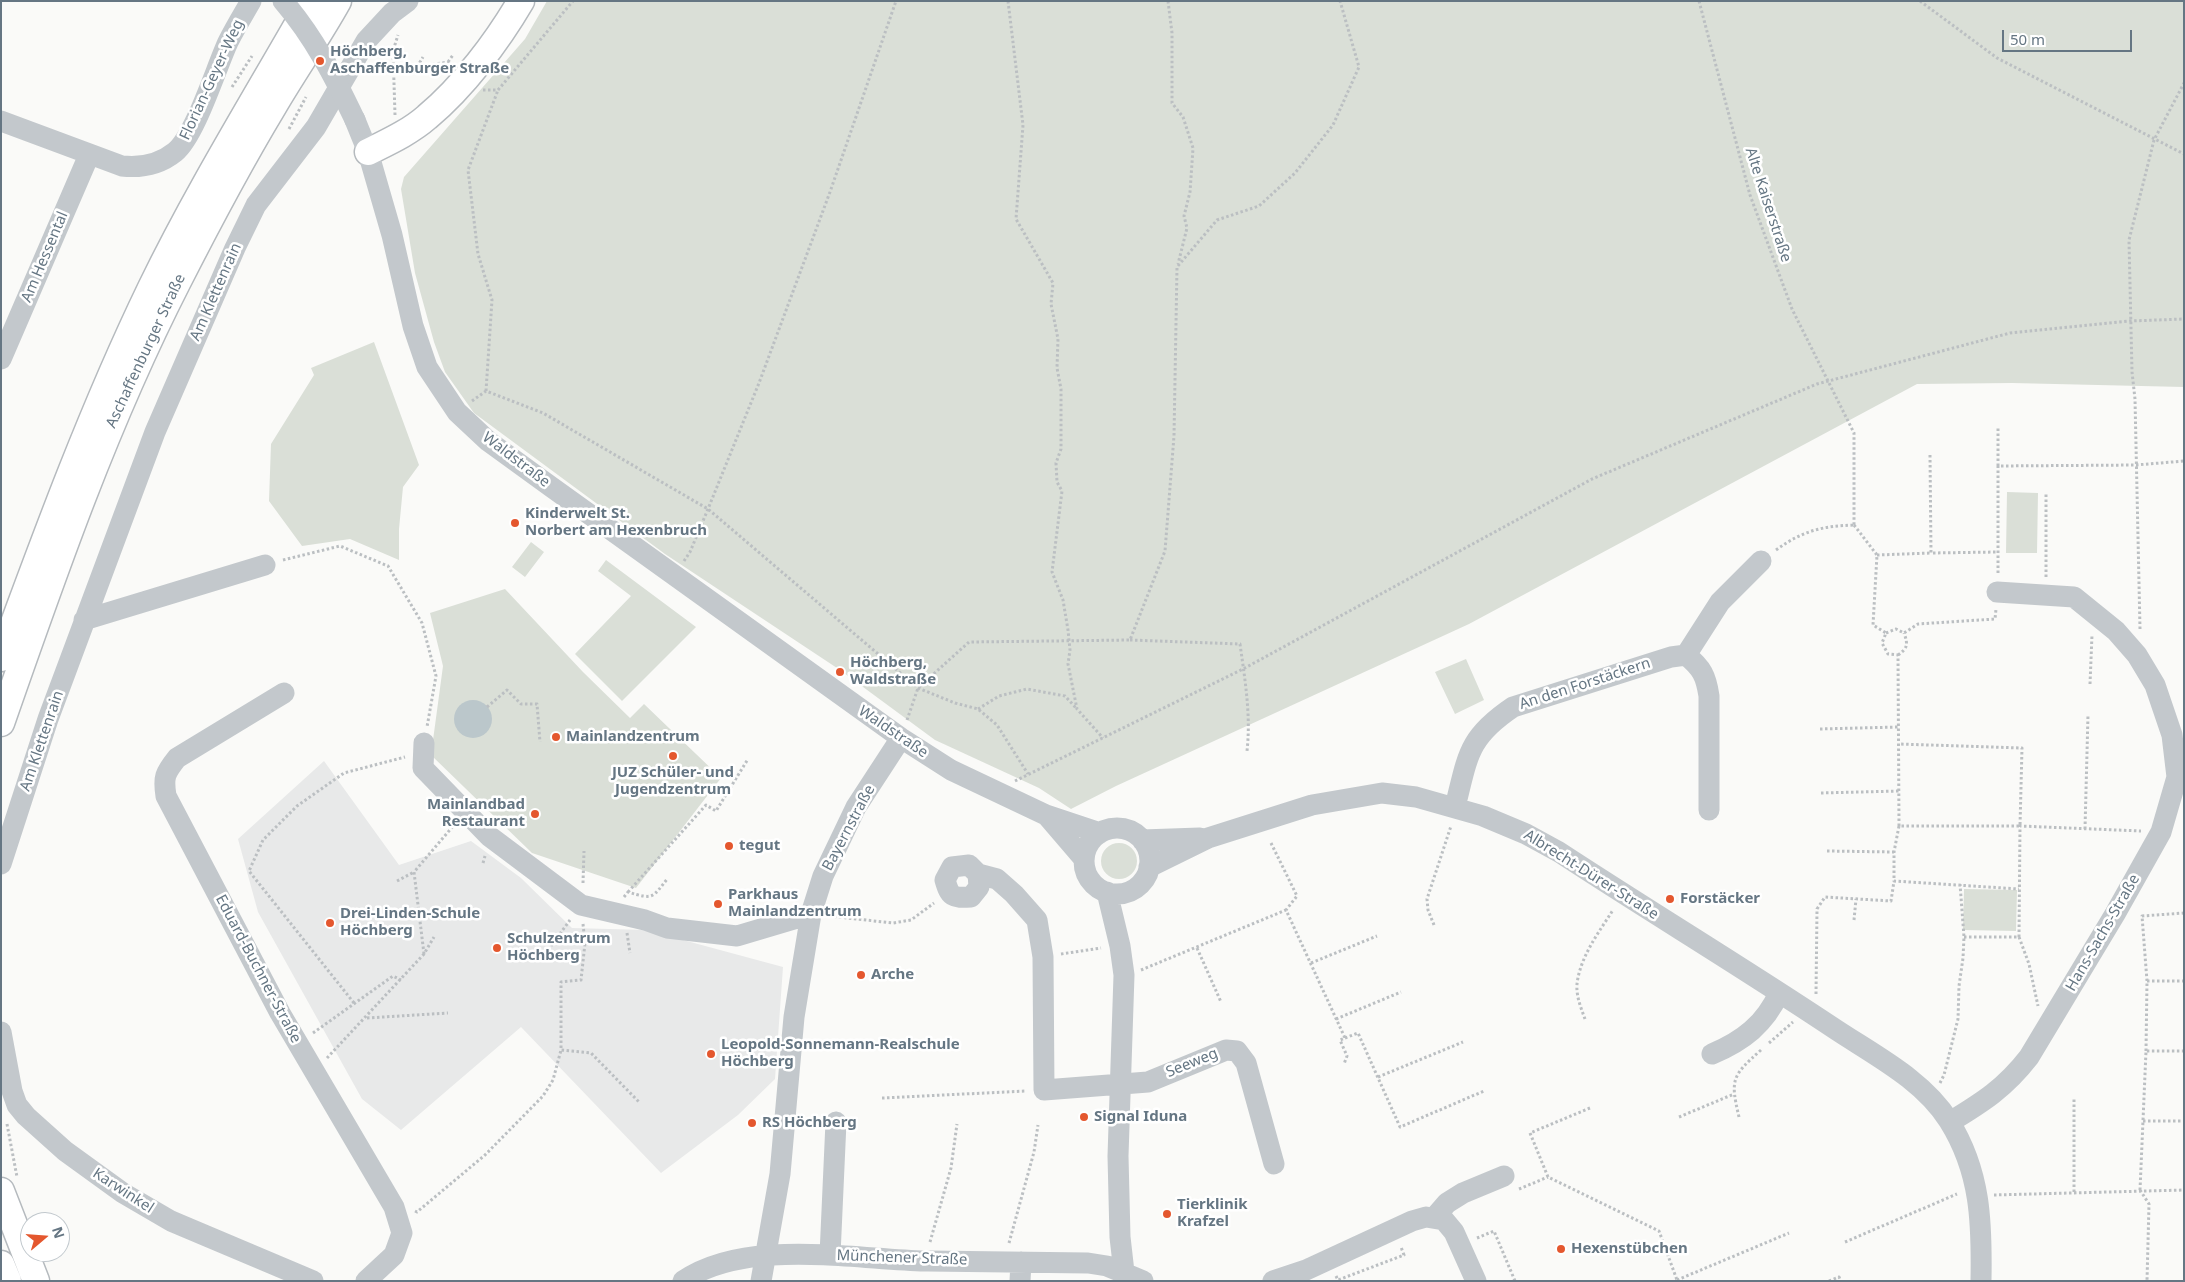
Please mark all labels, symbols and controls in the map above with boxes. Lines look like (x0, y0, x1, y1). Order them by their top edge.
street label: Florian-Geyer-Weg (176, 17, 248, 143)
scale bar (2005, 20, 2135, 52)
text: 50 m (2010, 29, 2045, 49)
place label: Höchberg, Aschaffenburger Straße (330, 43, 509, 78)
marker: Höchberg, Aschaffenburger Straße (314, 55, 326, 67)
street label: Alte Kaiserstraße (1741, 145, 1795, 265)
street label: Am Hessental (18, 209, 72, 305)
street label: Am Klettenrain (186, 240, 246, 344)
street label: Aschaffenburger Straße (102, 271, 190, 431)
street label: Waldstraße (479, 429, 553, 491)
place label: Kinderwelt St. Norbert am Hexenbruch (525, 505, 707, 540)
marker: Kinderwelt St. Norbert am Hexenbruch (509, 517, 521, 529)
place label: Höchberg, Waldstraße (850, 654, 936, 689)
street label: An den Forstäckern (1517, 654, 1653, 714)
marker: Höchberg, Waldstraße (834, 666, 846, 678)
street label: Am Klettenrain (16, 688, 68, 794)
street label: Waldstraße (855, 702, 931, 762)
place label: Mainlandzentrum (566, 728, 700, 746)
marker: Mainlandzentrum (550, 731, 562, 743)
marker: JUZ Schüler- und Jugendzentrum (667, 750, 679, 762)
place label: JUZ Schüler- und Jugendzentrum (612, 764, 734, 799)
street label: Bayernstraße (819, 782, 879, 874)
place label: Mainlandbad Restaurant (427, 796, 525, 831)
marker: Mainlandbad Restaurant (529, 808, 541, 820)
street label: Albrecht-Dürer-Straße (1520, 826, 1662, 924)
place label: tegut (739, 837, 780, 855)
marker: tegut (723, 840, 735, 852)
street label: Hans-Sachs-Straße (2062, 871, 2144, 995)
place label: Parkhaus Mainlandzentrum (728, 886, 862, 921)
place label: Forstäcker (1680, 890, 1760, 908)
street label: Eduard-Buchner-Straße (211, 892, 305, 1046)
marker: Forstäcker (1664, 893, 1676, 905)
marker: Parkhaus Mainlandzentrum (712, 898, 724, 910)
place label: Drei-Linden-Schule Höchberg (340, 905, 480, 940)
marker: Drei-Linden-Schule Höchberg (324, 917, 336, 929)
place label: Schulzentrum Höchberg (507, 930, 611, 965)
marker: Schulzentrum Höchberg (491, 942, 503, 954)
place label: Arche (871, 966, 914, 984)
marker: Arche (855, 969, 867, 981)
place label: Leopold-Sonnemann-Realschule Höchberg (721, 1036, 960, 1071)
street label: Seeweg (1163, 1044, 1221, 1082)
marker: Leopold-Sonnemann-Realschule Höchberg (705, 1048, 717, 1060)
place label: Signal Iduna (1094, 1108, 1187, 1126)
marker: Signal Iduna (1078, 1111, 1090, 1123)
place label: RS Höchberg (762, 1114, 857, 1132)
marker: RS Höchberg (746, 1117, 758, 1129)
street label: Karwinkel (89, 1165, 157, 1217)
place label: Tierklinik Krafzel (1177, 1196, 1248, 1231)
marker: Tierklinik Krafzel (1161, 1208, 1173, 1220)
north arrow (20, 1212, 70, 1262)
text: N (48, 1224, 70, 1241)
place label: Hexenstübchen (1571, 1240, 1688, 1258)
marker: Hexenstübchen (1555, 1243, 1567, 1255)
street label: Münchener Straße (836, 1247, 968, 1269)

